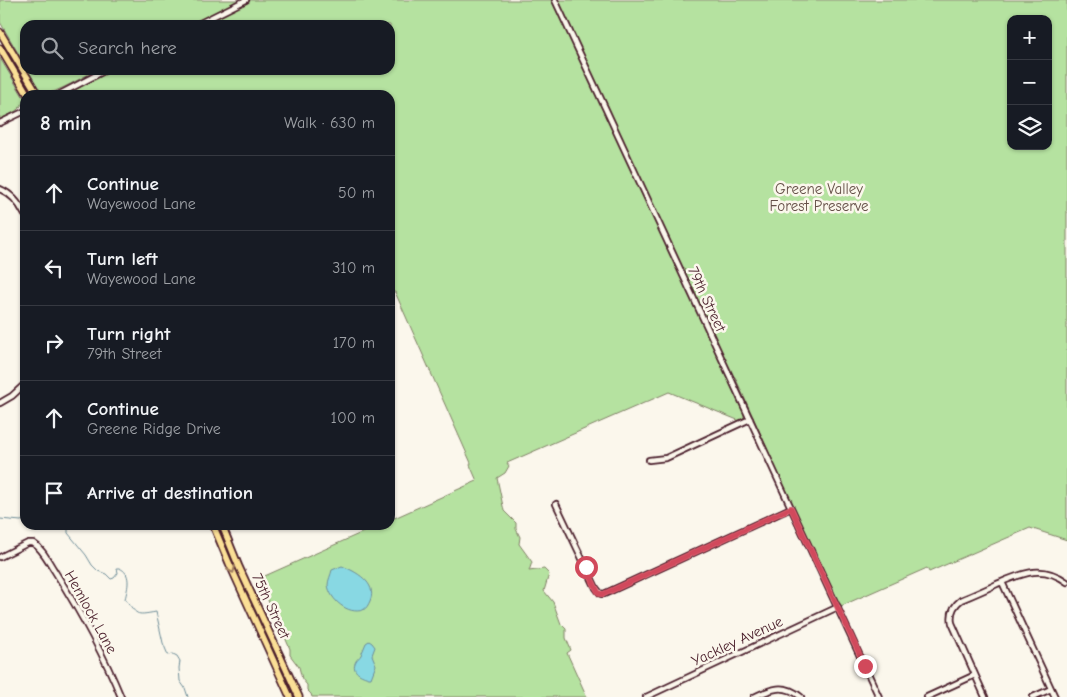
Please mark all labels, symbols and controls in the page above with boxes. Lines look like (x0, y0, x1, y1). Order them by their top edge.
map controls (1007, 15, 1052, 150)
button: + (1007, 15, 1052, 60)
search box (20, 20, 395, 75)
icon: search (38, 34, 66, 62)
text: Search here (78, 37, 177, 59)
button: − (1007, 60, 1052, 105)
button: layers (1007, 105, 1052, 150)
text: 8 min (40, 111, 91, 135)
text: Walk · 630 m (284, 114, 375, 132)
text: Continue (87, 173, 159, 195)
icon: ahead (40, 179, 68, 207)
park label: Greene Valley Forest Preserve (769, 180, 869, 215)
text: 50 m (338, 184, 375, 202)
text: Wayewood Lane (87, 195, 196, 213)
text: Turn left (87, 248, 158, 270)
icon: left (40, 254, 68, 282)
text: 310 m (332, 259, 375, 277)
street label: 79th Street (684, 264, 730, 335)
text: Wayewood Lane (87, 270, 196, 288)
text: Turn right (87, 323, 171, 345)
icon: right (40, 329, 68, 357)
text: 170 m (333, 334, 375, 352)
text: 79th Street (87, 345, 162, 363)
text: Continue (87, 398, 159, 420)
icon: ahead (40, 404, 68, 432)
text: 100 m (331, 409, 375, 427)
text: Greene Ridge Drive (87, 420, 221, 438)
icon: arrive (40, 479, 68, 507)
text: Arrive at destination (87, 482, 253, 504)
route start (575, 556, 598, 579)
one-way arrow (225, 565, 236, 574)
street label: Hemlock Lane (61, 567, 121, 657)
street label: 75th Street (248, 570, 294, 642)
street label: Yackley Avenue (689, 612, 786, 670)
route end (854, 655, 877, 678)

